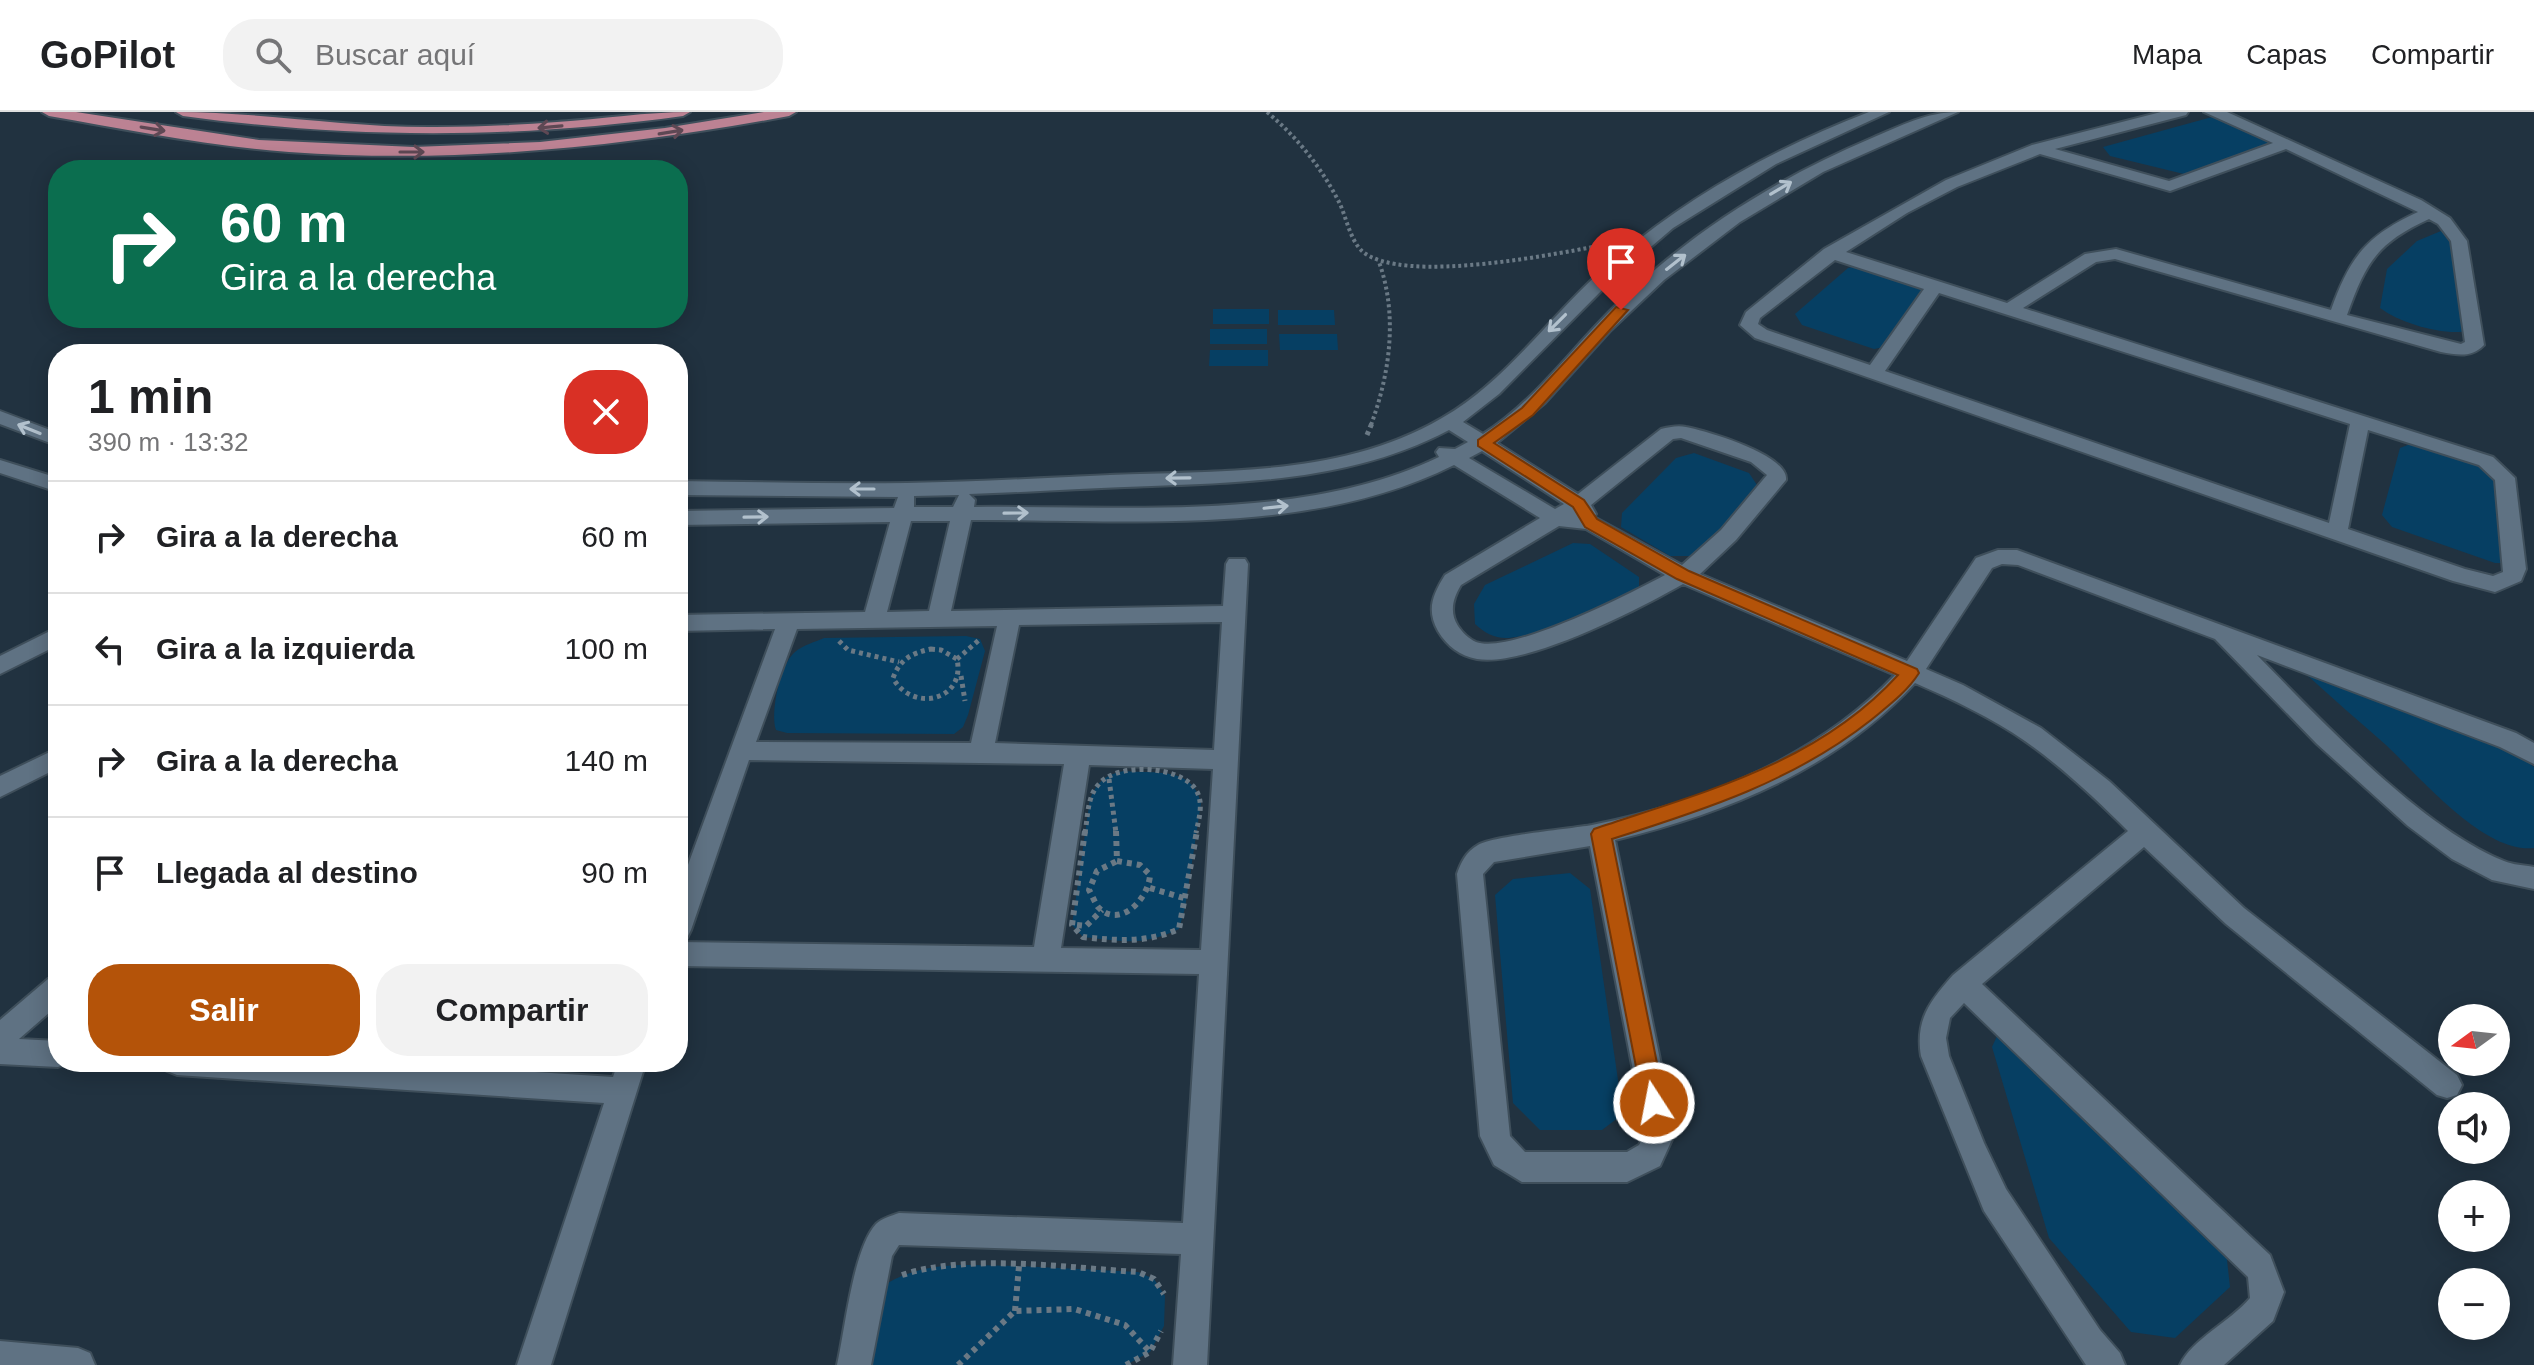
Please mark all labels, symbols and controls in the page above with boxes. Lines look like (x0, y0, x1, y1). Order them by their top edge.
search box (223, 19, 783, 91)
icon: search (251, 33, 295, 77)
text: GoPilot (40, 34, 175, 76)
text: Buscar aquí (315, 38, 475, 71)
text: Mapa (2132, 39, 2202, 70)
text: Capas (2246, 39, 2327, 70)
text: Compartir (2371, 39, 2494, 70)
one-way arrow (537, 120, 564, 135)
one-way arrow (140, 122, 165, 137)
one-way arrow (658, 124, 683, 139)
one-way arrow (398, 144, 425, 160)
one-way arrow (1769, 180, 1792, 196)
text: 60 m (220, 191, 348, 254)
icon: right (88, 192, 192, 296)
pin (1587, 228, 1655, 310)
icon: arrive (1599, 240, 1643, 284)
one-way arrow (1665, 254, 1686, 271)
text: Gira a la derecha (220, 257, 496, 298)
one-way arrow (1548, 313, 1567, 332)
text: 1 min (88, 370, 213, 423)
button: close (564, 370, 648, 454)
one-way arrow (17, 421, 42, 435)
text: 390 m · 13:32 (88, 427, 248, 457)
one-way arrow (1165, 471, 1192, 486)
one-way arrow (849, 481, 876, 497)
one-way arrow (1262, 499, 1289, 514)
one-way arrow (1002, 505, 1029, 521)
one-way arrow (742, 509, 769, 524)
icon: right (88, 515, 132, 559)
text: Gira a la derecha (156, 520, 398, 553)
text: 60 m (581, 520, 648, 553)
icon: left (88, 627, 132, 671)
text: Gira a la izquierda (156, 632, 414, 665)
text: 100 m (565, 632, 648, 665)
icon: right (88, 739, 132, 783)
text: Gira a la derecha (156, 744, 398, 777)
text: 140 m (565, 744, 648, 777)
icon: arrive (88, 851, 132, 895)
text: Llegada al destino (156, 856, 418, 889)
text: 90 m (581, 856, 648, 889)
button: Salir (88, 964, 360, 1056)
button: Compartir (376, 964, 648, 1056)
north arrow (2438, 1004, 2510, 1076)
map controls (2438, 1004, 2510, 1340)
position arrow (1612, 1061, 1696, 1145)
button: sound (2438, 1092, 2510, 1164)
button: + (2438, 1180, 2510, 1252)
button: − (2438, 1268, 2510, 1340)

